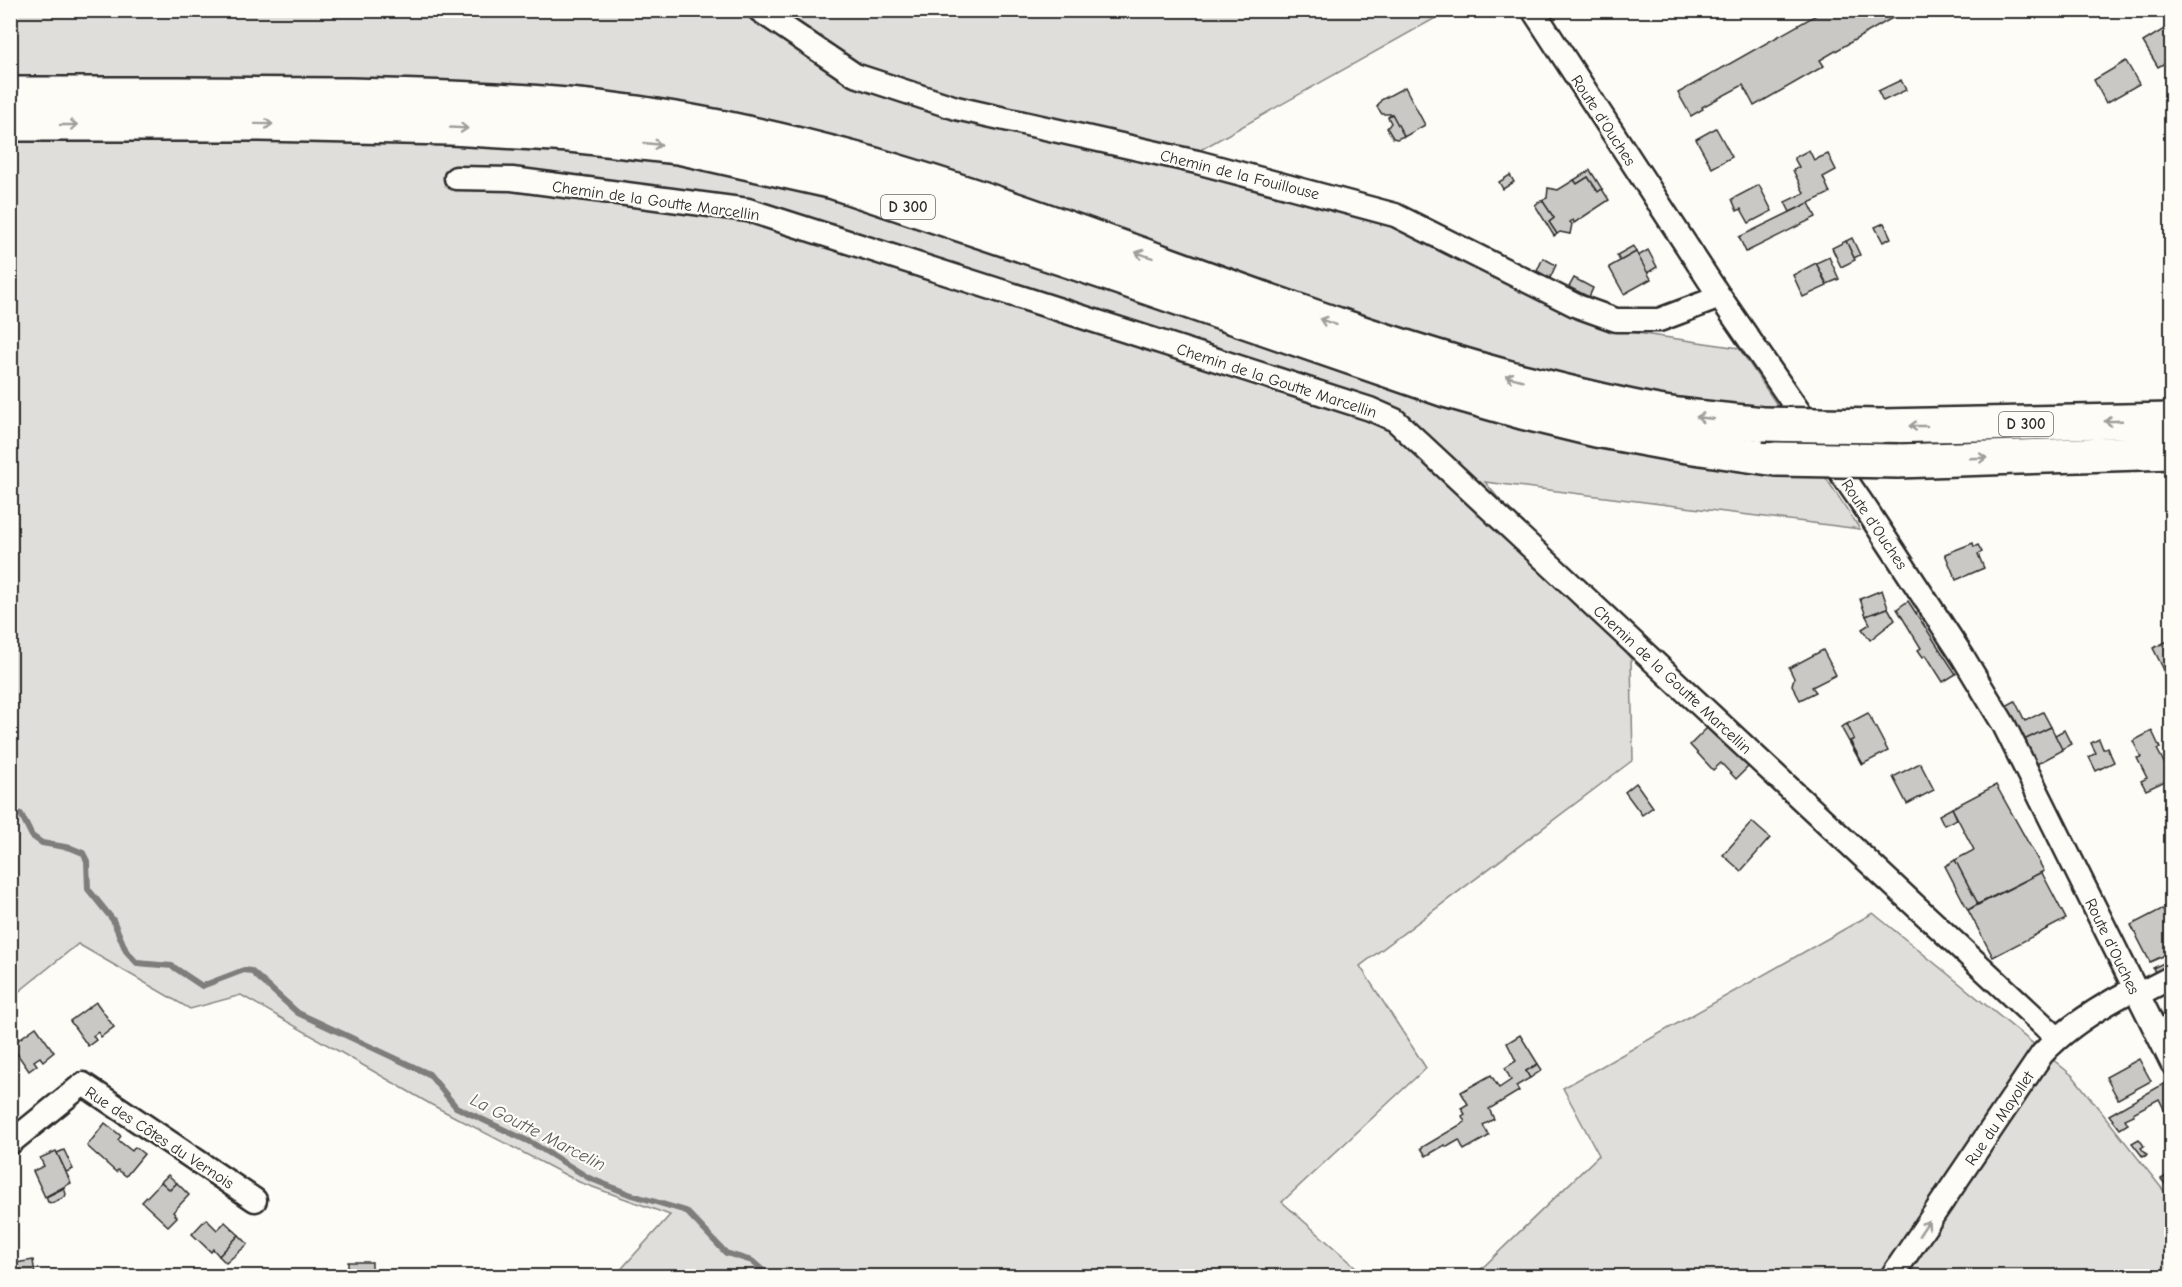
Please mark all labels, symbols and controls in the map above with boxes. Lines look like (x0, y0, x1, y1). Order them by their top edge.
street label: Route d'Ouches (1567, 72, 1639, 170)
one-way arrow (253, 118, 273, 130)
one-way arrow (58, 119, 78, 131)
one-way arrow (448, 123, 468, 134)
one-way arrow (643, 139, 663, 150)
street label: Chemin de la Fouillouse (1158, 146, 1321, 203)
street label: Chemin de la Goutte Marcellin (551, 178, 761, 224)
road number: D 300 (881, 195, 935, 219)
one-way arrow (1136, 248, 1154, 259)
one-way arrow (1319, 315, 1338, 326)
street label: Chemin de la Goutte Marcellin (1174, 340, 1379, 422)
one-way arrow (1505, 372, 1524, 384)
one-way arrow (1695, 412, 1715, 423)
road number: D 300 (1999, 412, 2053, 436)
one-way arrow (2104, 416, 2124, 427)
one-way arrow (1909, 420, 1929, 432)
one-way arrow (1967, 453, 1987, 464)
street label: Route d'Ouches (1837, 476, 1911, 573)
street label: Chemin de la Goutte Marcellin (1590, 602, 1755, 758)
street label: Route d'Ouches (2081, 896, 2143, 998)
street label: Rue du Mayollet (1962, 1068, 2038, 1169)
street label: Rue des Côtes du Vernois (82, 1083, 237, 1193)
water label: La Goutte Marcelin (467, 1089, 609, 1176)
one-way arrow (1919, 1220, 1931, 1237)

